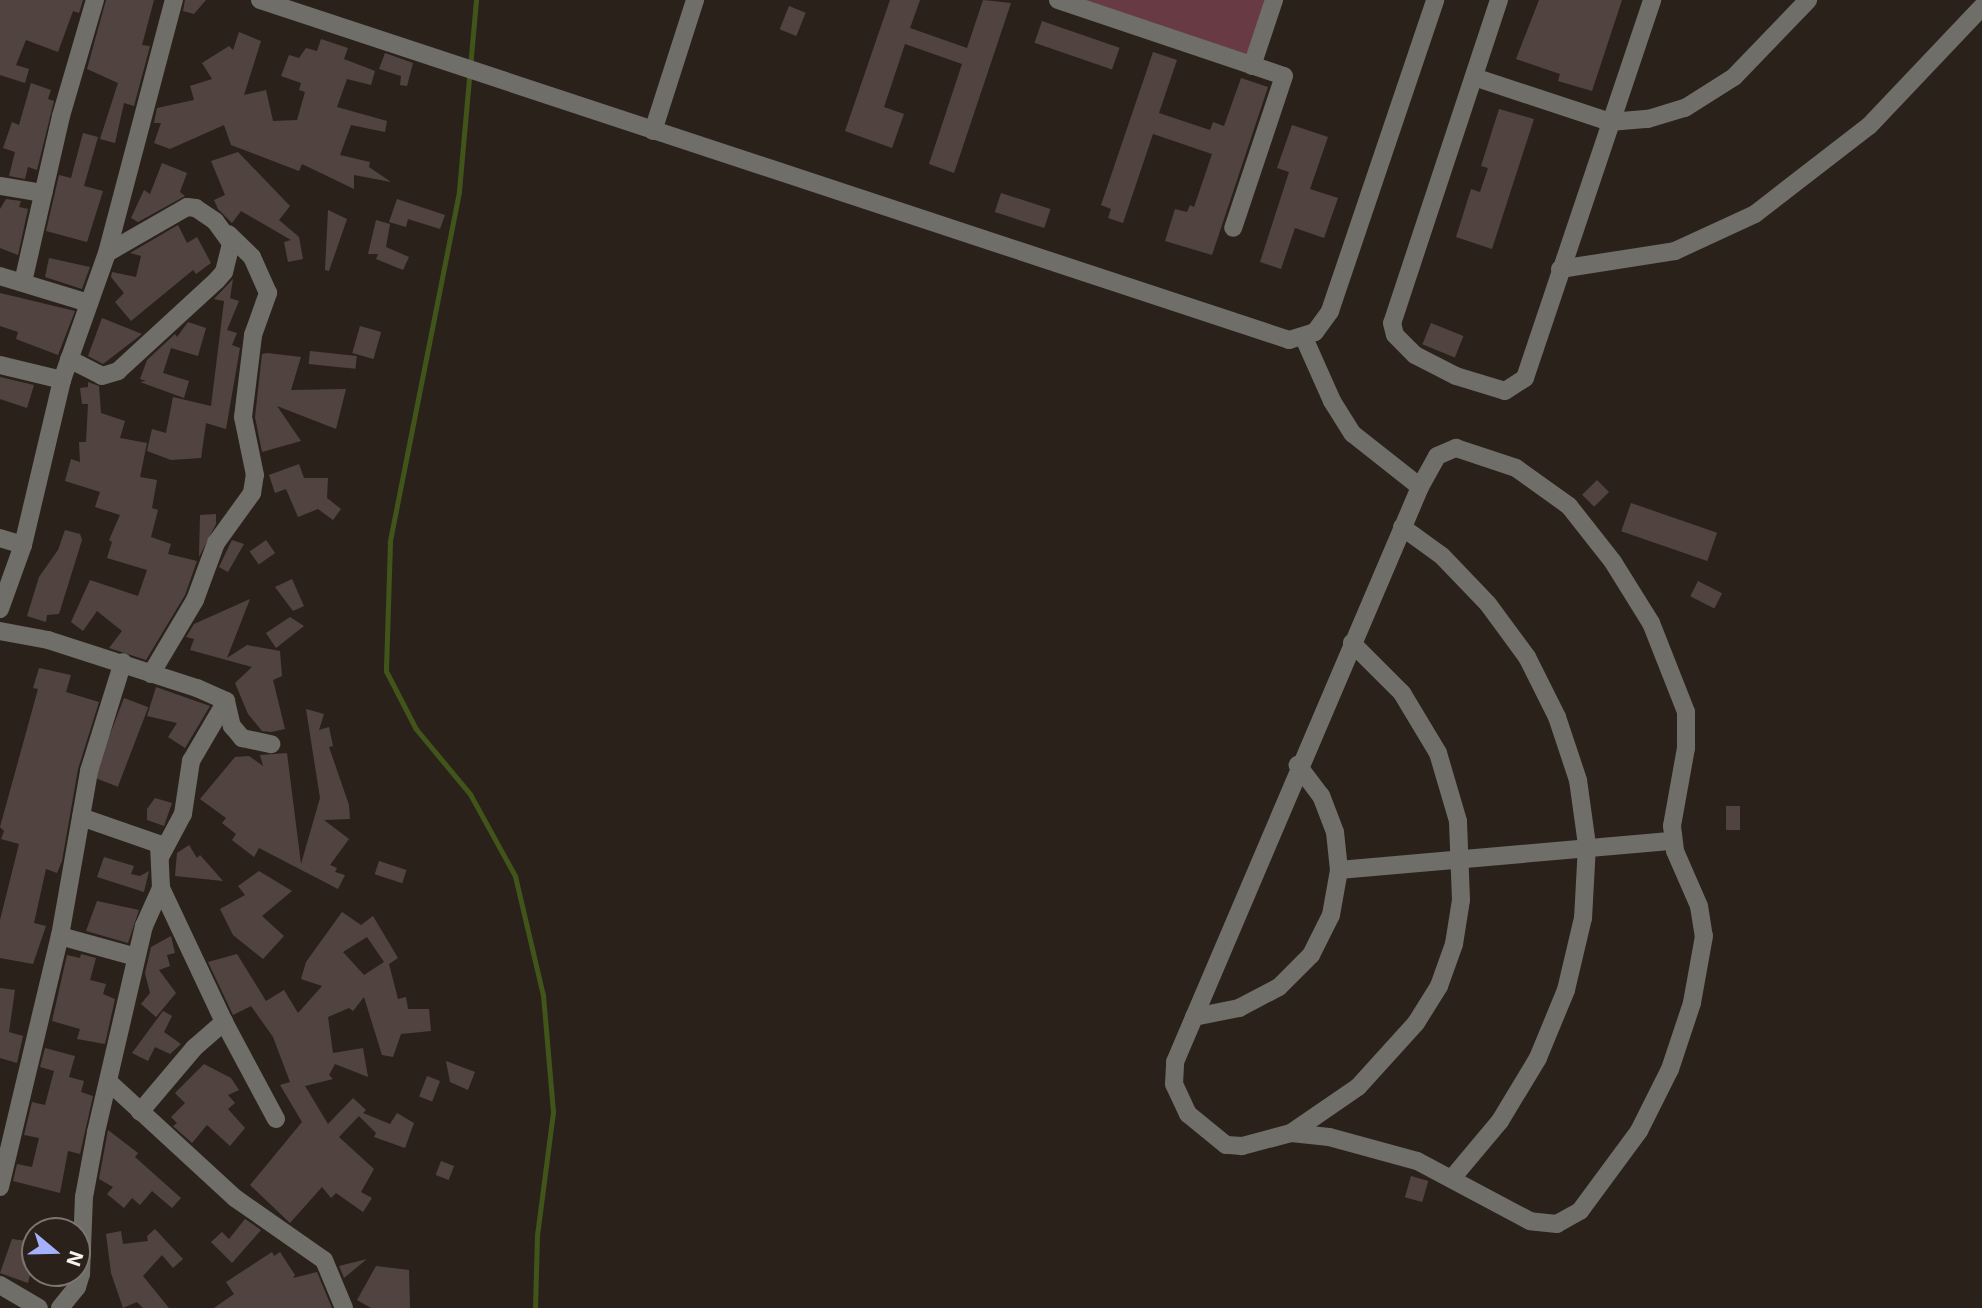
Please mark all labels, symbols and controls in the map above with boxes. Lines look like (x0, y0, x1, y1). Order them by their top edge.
north arrow (21, 1217, 91, 1287)
text: N (61, 1248, 88, 1269)

